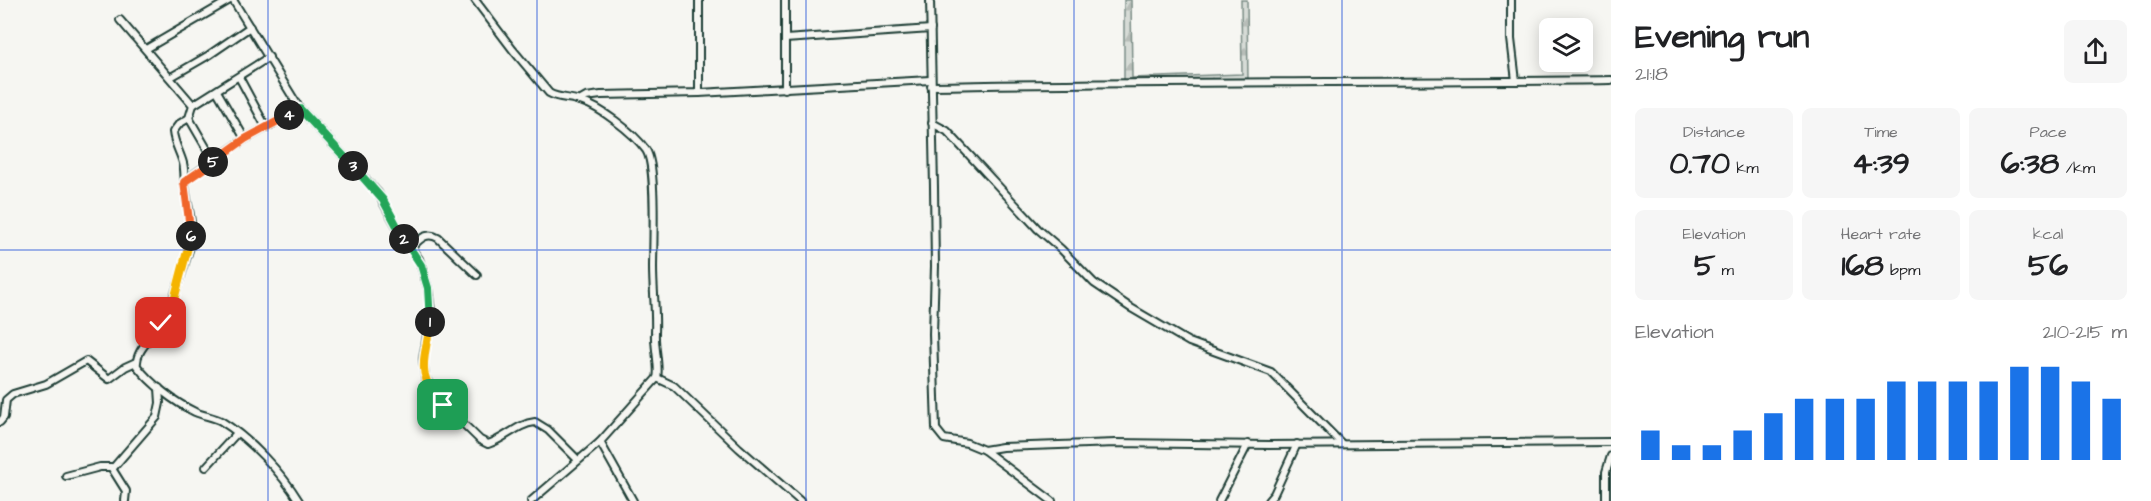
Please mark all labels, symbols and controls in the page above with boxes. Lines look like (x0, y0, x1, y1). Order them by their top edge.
text: Evening run (1635, 14, 1809, 60)
map controls (1539, 18, 1593, 72)
button: layers (1539, 18, 1593, 72)
button: share (2064, 20, 2127, 83)
text: 21:18 (1635, 60, 1668, 88)
pin: 4 (274, 100, 304, 130)
text: 4 (284, 104, 294, 126)
text: Distance (1683, 121, 1745, 143)
text: Time (1864, 121, 1898, 143)
text: Pace (2029, 121, 2067, 143)
text: 0.70 (1669, 143, 1730, 185)
text: 4:39 (1852, 143, 1910, 185)
text: 6:38 (2001, 143, 2059, 185)
pin: 5 (198, 147, 228, 177)
text: 5 (207, 151, 219, 173)
pin: 3 (338, 151, 368, 181)
text: 3 (349, 155, 357, 177)
text: km (1730, 157, 1759, 179)
text: /km (2059, 157, 2095, 179)
pin: 6 (176, 221, 206, 251)
text: Elevation (1683, 223, 1745, 245)
text: Heart rate (1841, 223, 1921, 245)
text: kcal (2033, 223, 2063, 245)
pin: 2 (389, 224, 419, 254)
text: 6 (186, 225, 196, 247)
text: 2 (399, 228, 409, 250)
text: 5 (1694, 245, 1715, 287)
text: 168 (1842, 245, 1884, 287)
text: 56 (2028, 245, 2068, 287)
text: m (1715, 259, 1734, 281)
text: bpm (1884, 259, 1920, 281)
pin (135, 297, 186, 348)
icon: check (144, 306, 177, 339)
pin: 1 (415, 307, 445, 337)
text: 1 (429, 311, 431, 333)
text: Elevation (1635, 318, 1714, 346)
text: 210–215 m (2042, 318, 2127, 346)
pin (417, 379, 468, 430)
icon: arrive (426, 388, 459, 421)

